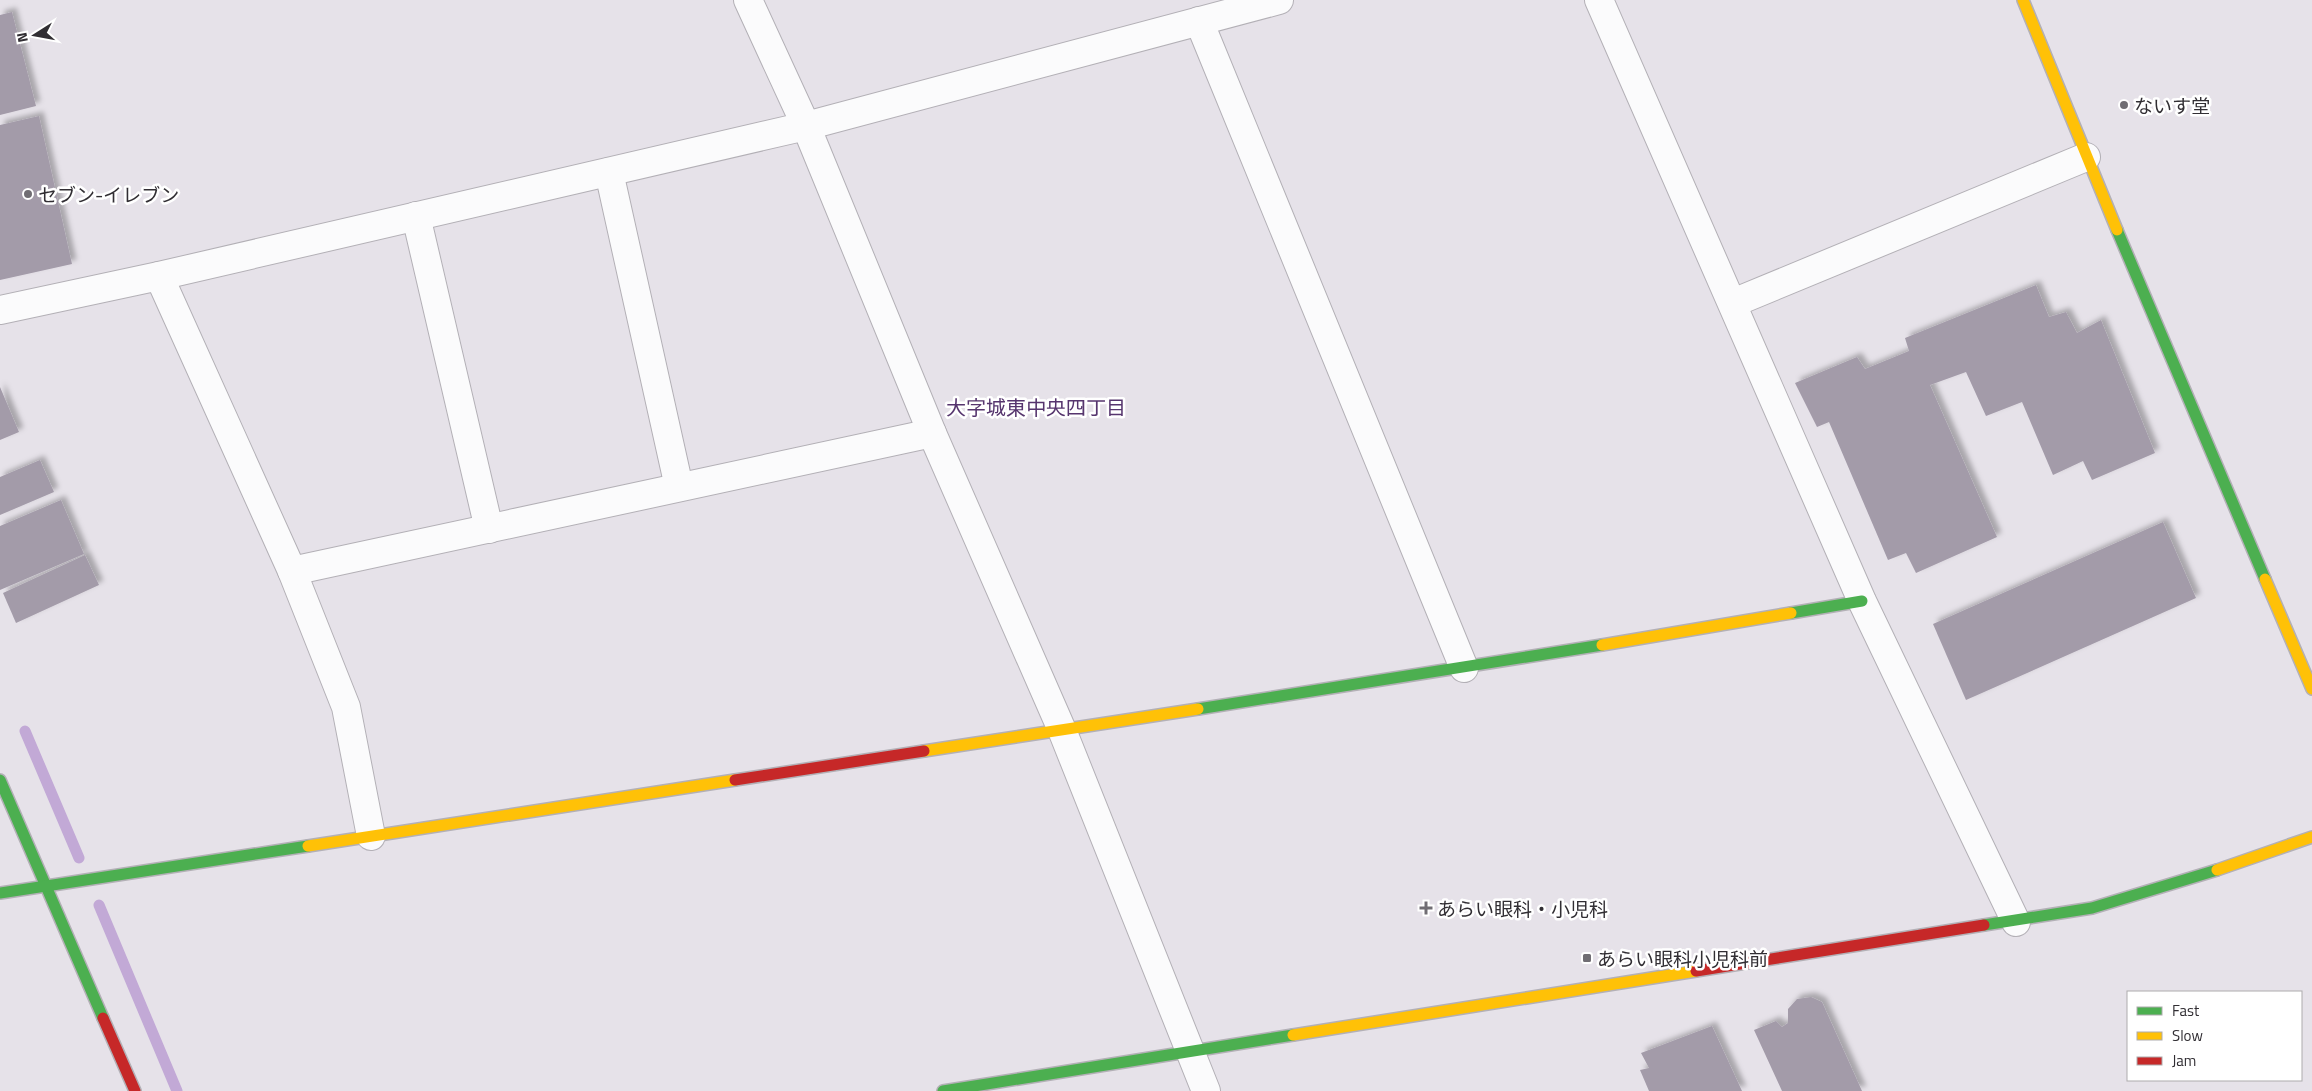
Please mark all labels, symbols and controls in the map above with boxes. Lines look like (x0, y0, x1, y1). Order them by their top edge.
north arrow (10, 10, 60, 60)
text: N (11, 31, 33, 44)
place label: ないす堂 (2134, 91, 2210, 120)
marker: ないす堂 (2118, 99, 2130, 111)
place label: セブン-イレブン (38, 180, 179, 209)
marker: セブン-イレブン (22, 188, 34, 200)
district label: 大字城東中央四丁目 (946, 392, 1126, 423)
place label: あらい眼科・小児科 (1437, 894, 1608, 923)
marker: あらい眼科・小児科 (1419, 901, 1433, 915)
place label: あらい眼科小児科前 (1597, 944, 1768, 973)
marker: あらい眼科小児科前 (1581, 952, 1593, 964)
legend (2127, 991, 2302, 1081)
text: Fast (2172, 999, 2200, 1022)
text: Slow (2172, 1024, 2203, 1047)
text: Jam (2172, 1049, 2196, 1072)

